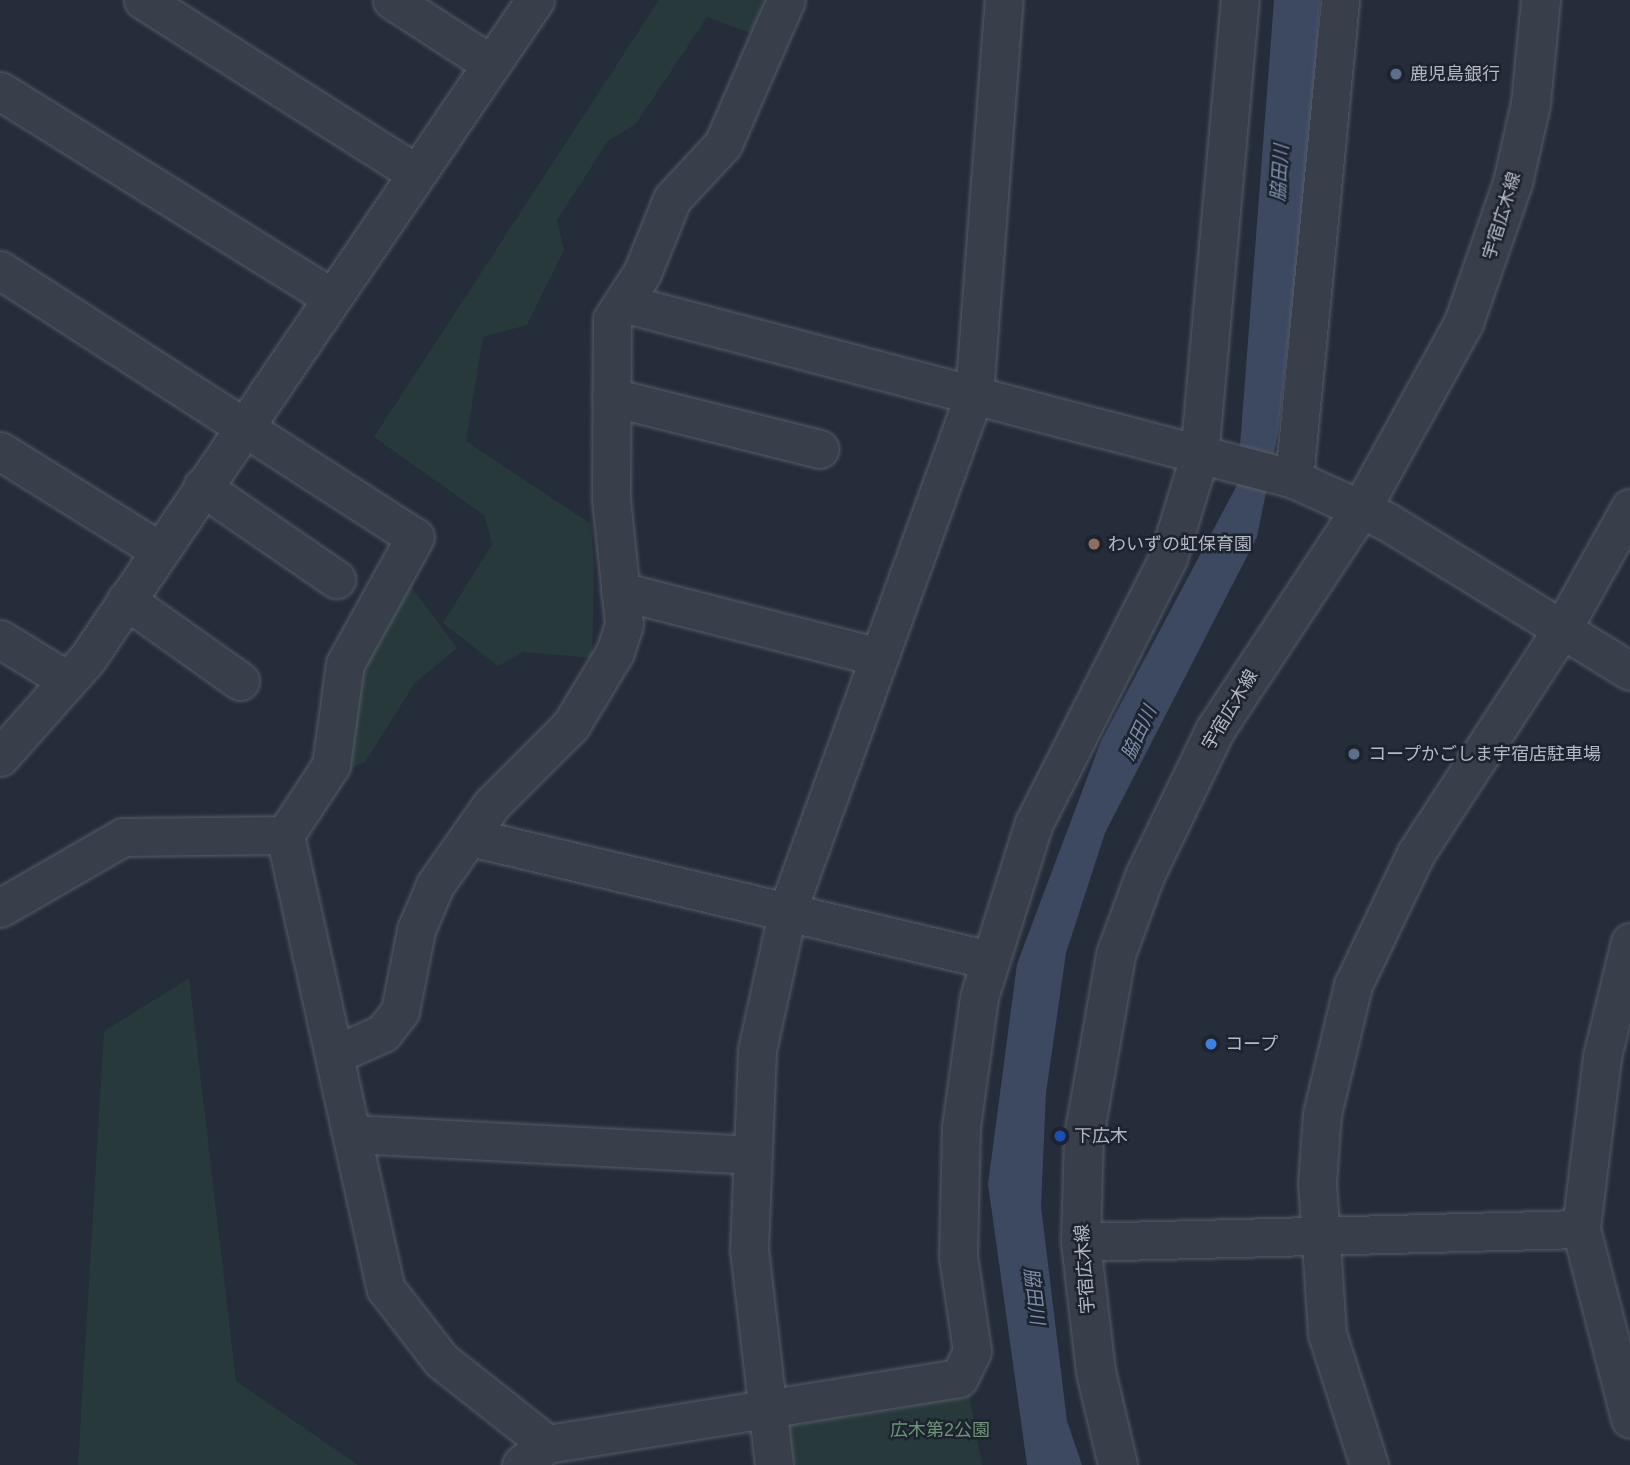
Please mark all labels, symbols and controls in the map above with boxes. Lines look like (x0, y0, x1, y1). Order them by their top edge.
place label: 鹿児島銀行 (1410, 63, 1500, 85)
marker: 鹿児島銀行 (1388, 66, 1404, 82)
water label: 脇田川 (1267, 144, 1293, 202)
street label: 宇宿広木線 (1479, 170, 1525, 262)
place label: わいずの虹保育園 (1108, 533, 1252, 555)
marker: わいずの虹保育園 (1086, 536, 1102, 552)
street label: 宇宿広木線 (1198, 666, 1262, 754)
water label: 脇田川 (1117, 702, 1161, 764)
place label: コープかごしま宇宿店駐車場 (1368, 743, 1602, 765)
marker: コープかごしま宇宿店駐車場 (1346, 746, 1362, 762)
place label: コープ (1225, 1033, 1279, 1055)
marker: コープ (1203, 1036, 1219, 1052)
place label: 下広木 (1074, 1125, 1128, 1147)
marker: 下広木 (1052, 1128, 1068, 1144)
street label: 宇宿広木線 (1071, 1223, 1099, 1315)
water label: 脇田川 (1019, 1266, 1049, 1326)
park label: 広木第2公園 (890, 1419, 990, 1441)

